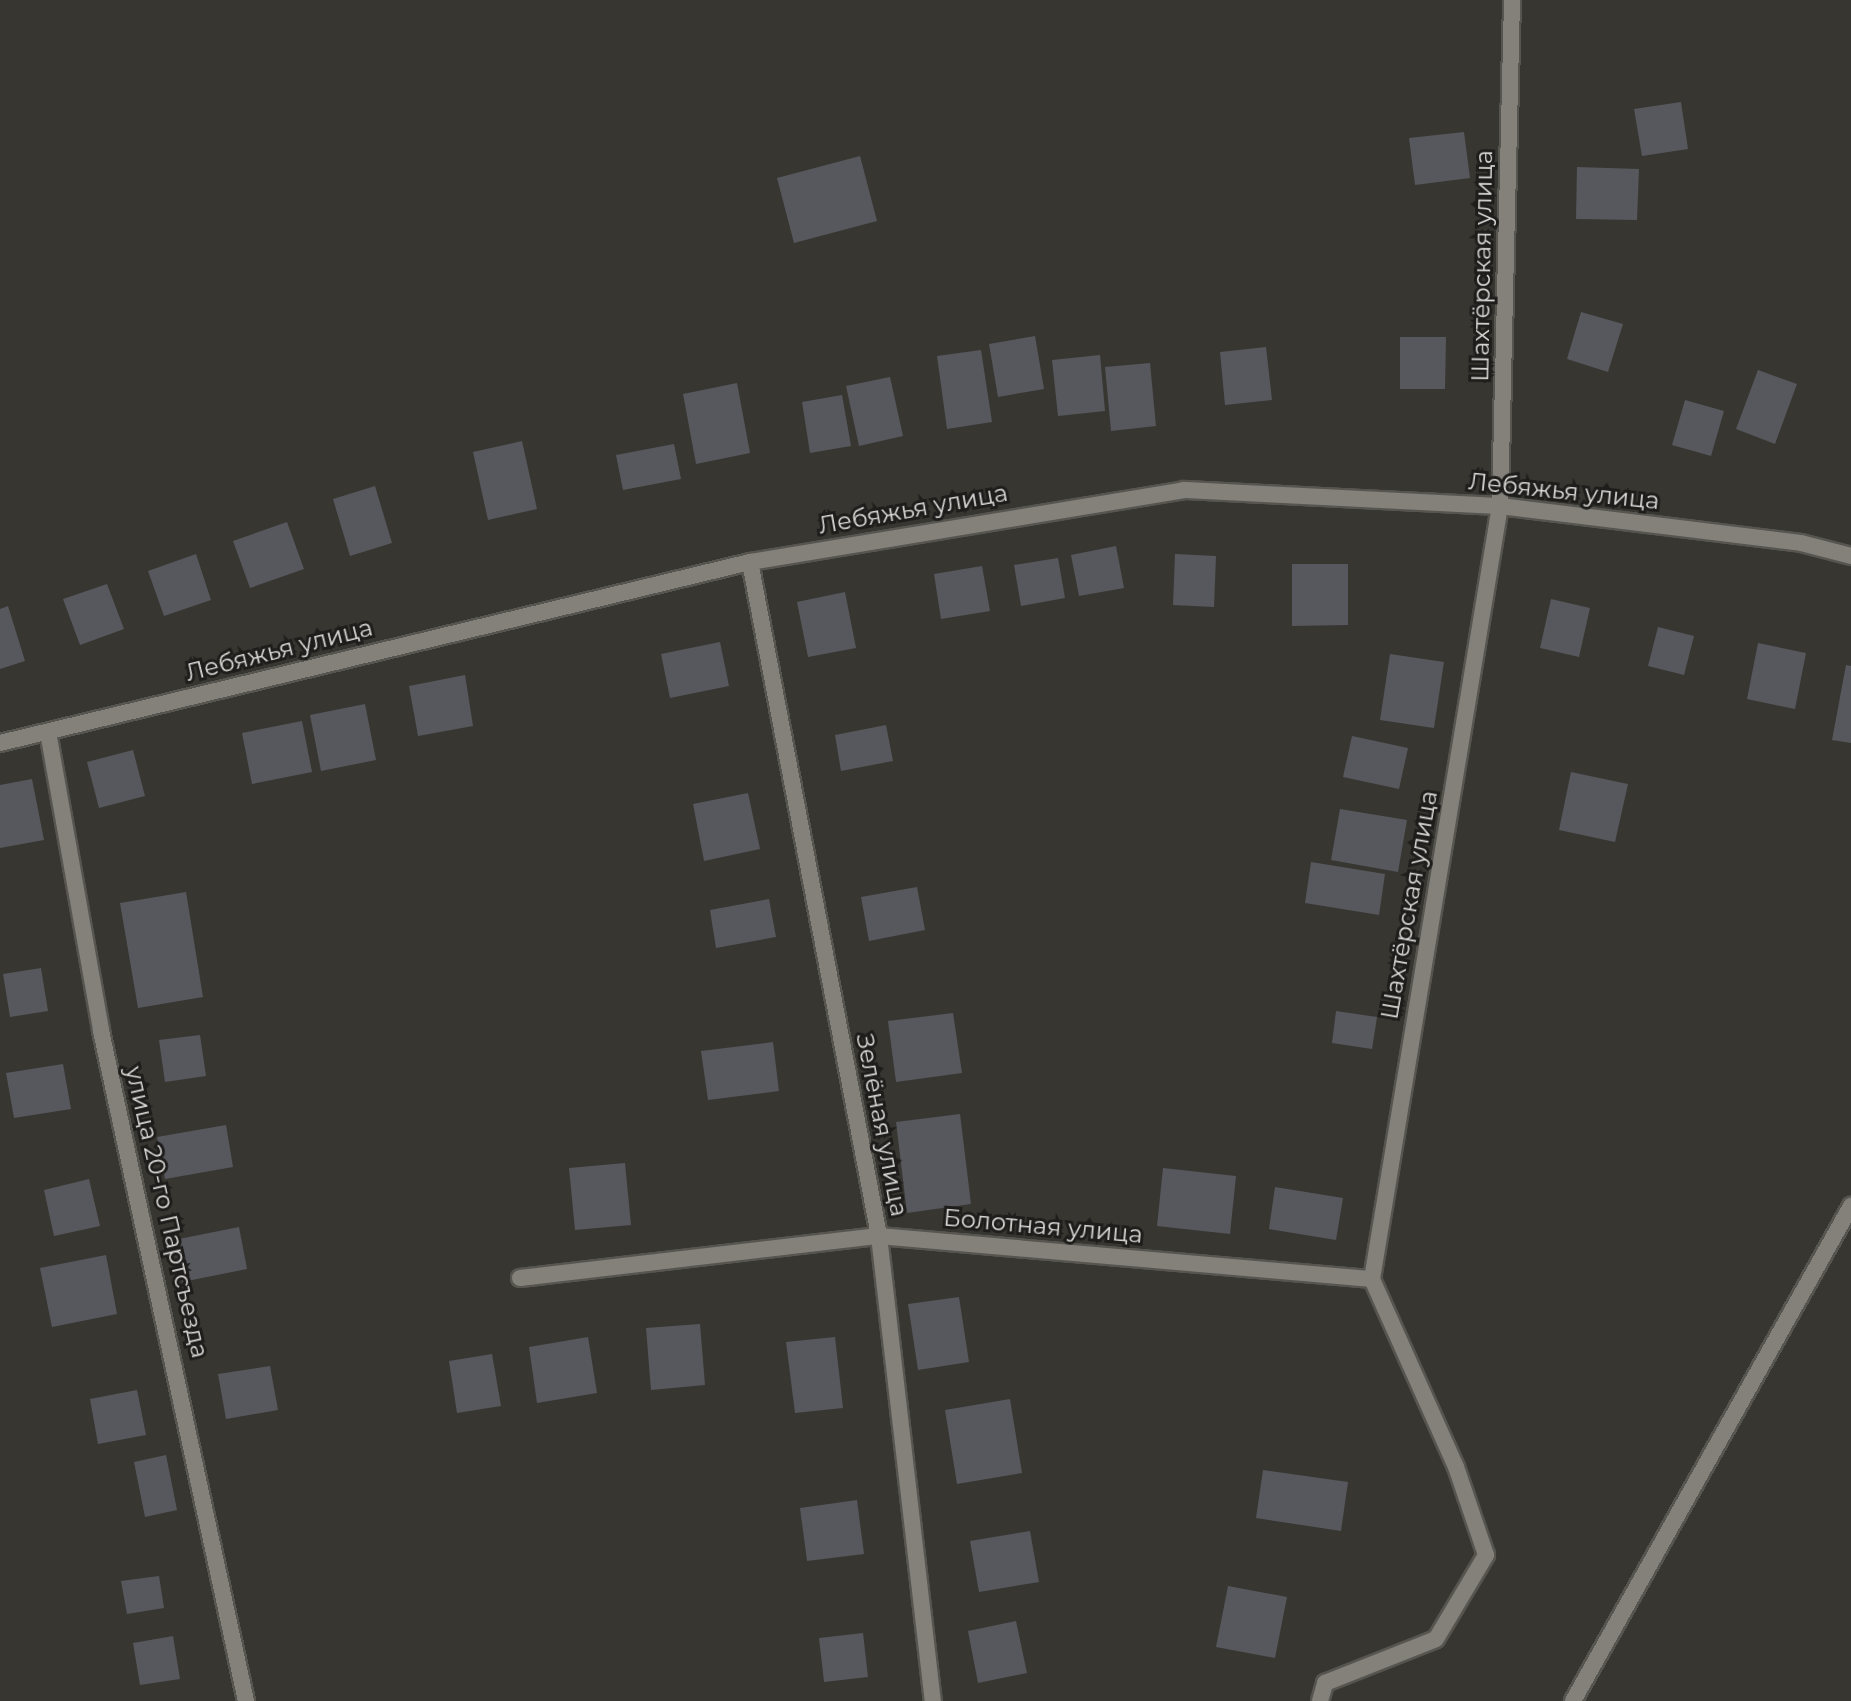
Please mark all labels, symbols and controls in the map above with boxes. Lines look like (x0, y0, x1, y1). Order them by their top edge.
street label: Шахтёрская улица (1466, 150, 1498, 382)
street label: Лебяжья улица (1467, 467, 1661, 515)
street label: Лебяжья улица (816, 478, 1010, 540)
street label: Лебяжья улица (182, 613, 376, 687)
street label: Шахтёрская улица (1375, 788, 1443, 1022)
street label: Зелёная улица (850, 1031, 914, 1219)
street label: улица 20-го Партсъезда (119, 1063, 215, 1361)
street label: Болотная улица (942, 1203, 1144, 1249)

